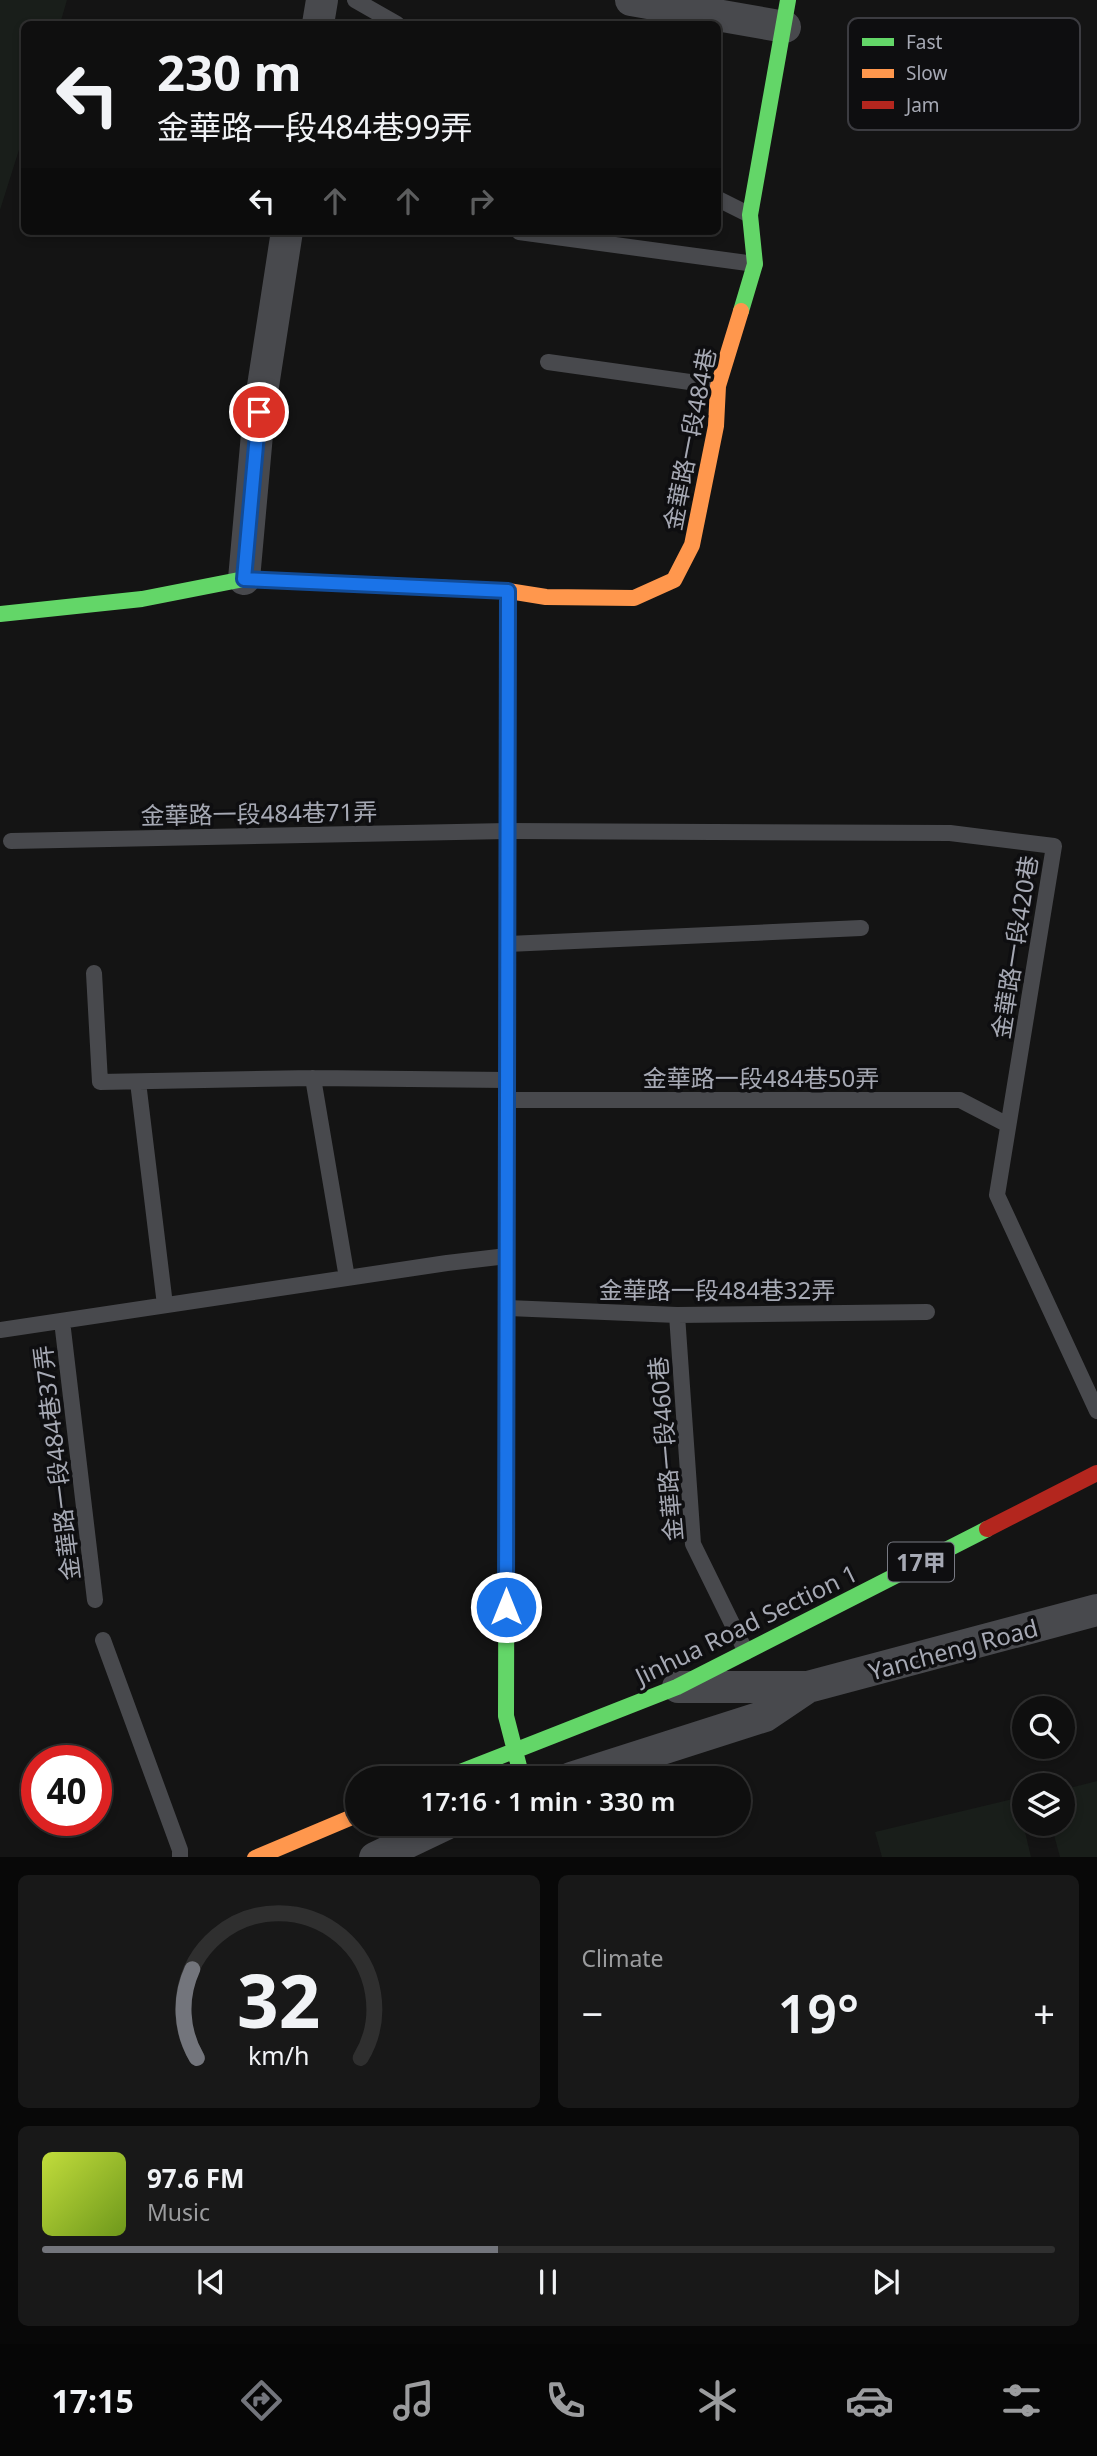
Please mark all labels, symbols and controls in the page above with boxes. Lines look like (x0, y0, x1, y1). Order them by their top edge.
legend (848, 18, 1080, 130)
text: Fast (906, 29, 943, 55)
text: 230 m (157, 39, 302, 105)
icon: left (42, 49, 133, 140)
text: Slow (906, 60, 947, 86)
text: Jam (904, 92, 940, 118)
text: 金華路一段484巷99弄 (157, 105, 473, 148)
icon: left (243, 182, 281, 220)
icon: ahead (316, 182, 354, 220)
icon: ahead (389, 182, 427, 220)
icon: right (462, 182, 500, 220)
street label: 金華路一段484巷 (655, 345, 723, 533)
pin (229, 382, 289, 442)
icon: arrive (240, 393, 278, 431)
street label: 金華路一段484巷71弄 (140, 794, 378, 832)
street label: 金華路一段420巷 (983, 853, 1045, 1041)
street label: 金華路一段484巷50弄 (643, 1061, 879, 1094)
street label: 金華路一段484巷32弄 (599, 1273, 835, 1306)
street label: 金華路一段484巷37弄 (25, 1344, 87, 1582)
street label: 金華路一段460巷 (640, 1355, 690, 1543)
road number: 17甲 (888, 1542, 954, 1582)
street label: Jinhua Road Section 1 (628, 1556, 863, 1693)
position arrow (469, 1570, 543, 1644)
street label: Yancheng Road (865, 1611, 1041, 1687)
map controls (1012, 1696, 1075, 1836)
button: search (1012, 1696, 1075, 1759)
speed limit sign: 40 (21, 1745, 112, 1836)
button: layers (1012, 1773, 1075, 1836)
text: 17:16 · 1 min · 330 m (421, 1783, 675, 1819)
text: Climate (582, 1942, 664, 1974)
text: 32 (237, 1950, 320, 2049)
text: 19° (777, 1977, 859, 2048)
text: − (582, 1987, 603, 2039)
text: + (1033, 1987, 1055, 2039)
text: km/h (248, 2037, 310, 2071)
text: 97.6 FM (147, 2160, 244, 2196)
text: Music (147, 2196, 210, 2228)
icon: previous (192, 2263, 230, 2301)
icon: pause (529, 2263, 567, 2301)
icon: next (867, 2263, 905, 2301)
icon: directions (237, 2376, 286, 2425)
icon: music (389, 2376, 438, 2425)
icon: phone (541, 2376, 590, 2425)
icon: climate (693, 2376, 742, 2425)
icon: car (845, 2376, 894, 2425)
icon: filters (997, 2376, 1046, 2425)
text: 17:15 (51, 2379, 134, 2422)

